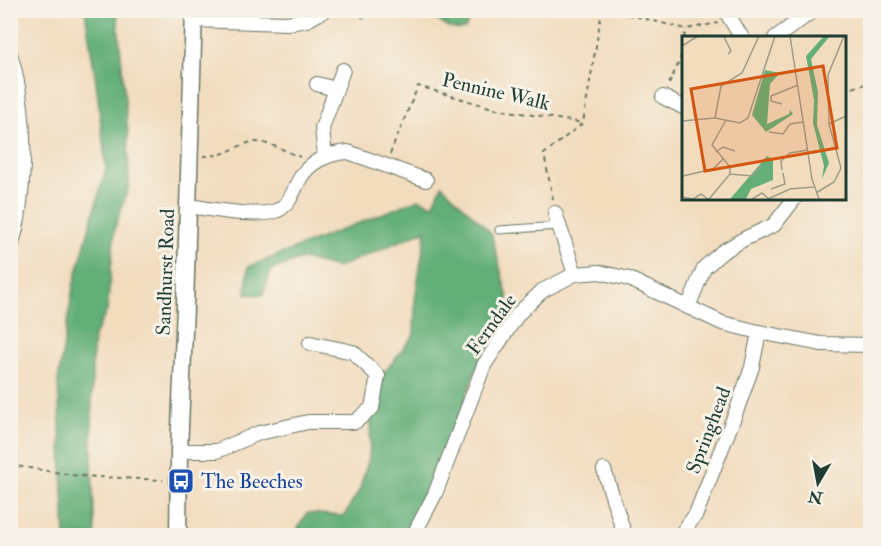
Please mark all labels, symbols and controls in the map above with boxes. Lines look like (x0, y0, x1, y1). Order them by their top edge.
inset map (682, 36, 845, 200)
street label: Pennine Walk (440, 67, 553, 116)
street label: Sandhurst Road (151, 208, 180, 336)
street label: Ferndale (461, 289, 522, 360)
street label: Springhead (680, 383, 737, 478)
north arrow (788, 453, 848, 513)
bus stop icon: The Beeches (166, 466, 196, 496)
place label: The Beeches (201, 469, 303, 494)
text: N (806, 486, 825, 508)

